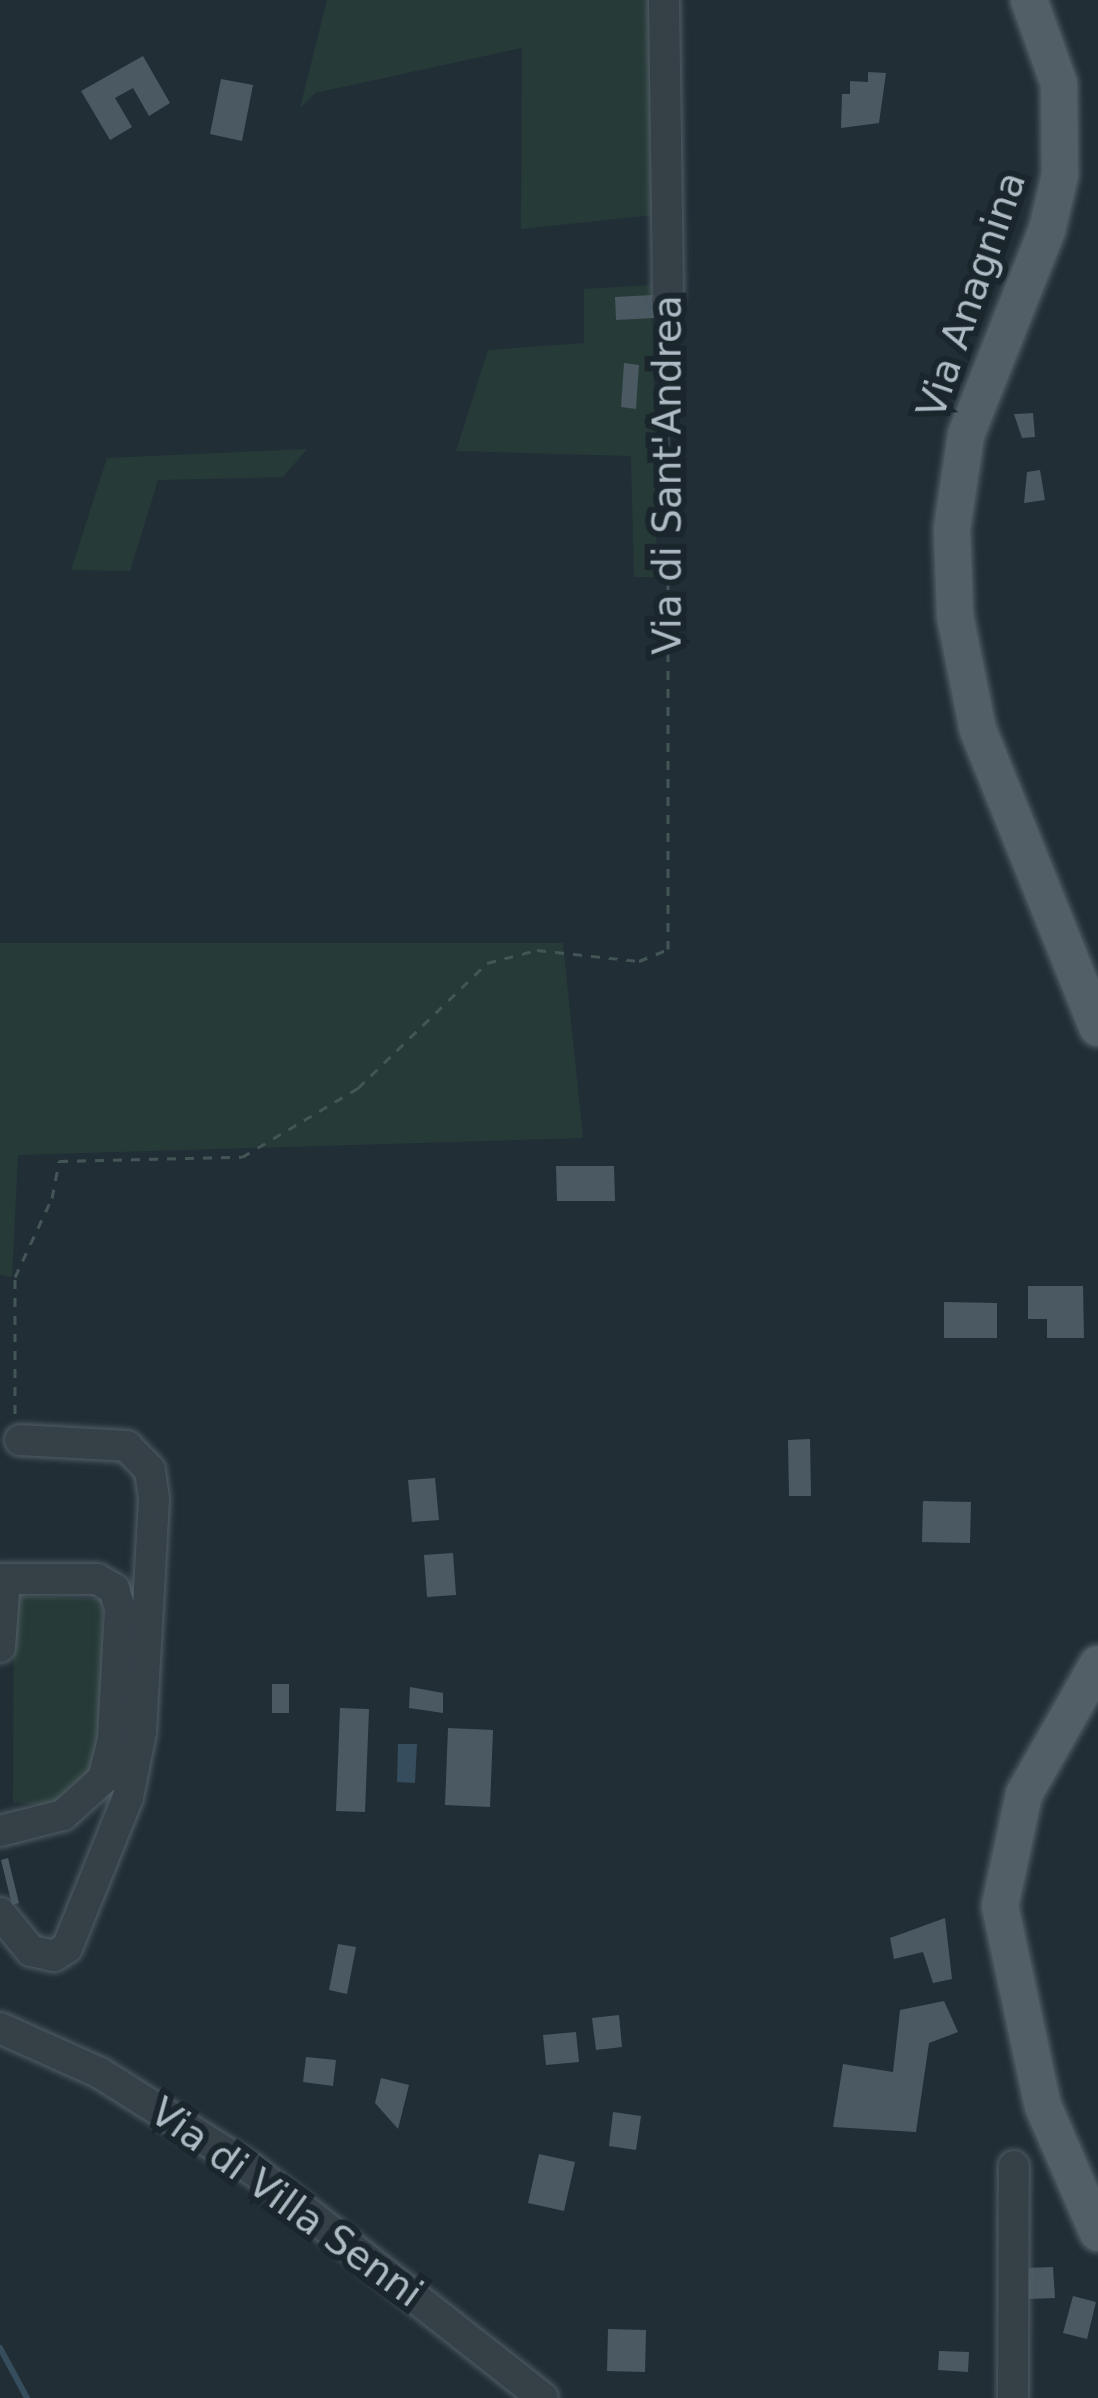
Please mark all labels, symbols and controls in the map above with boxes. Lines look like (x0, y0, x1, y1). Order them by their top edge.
street label: Via Anagnina (908, 166, 1036, 424)
street label: Via di Sant'Andrea (645, 295, 691, 655)
street label: Via di Villa Senni (141, 2089, 431, 2317)

